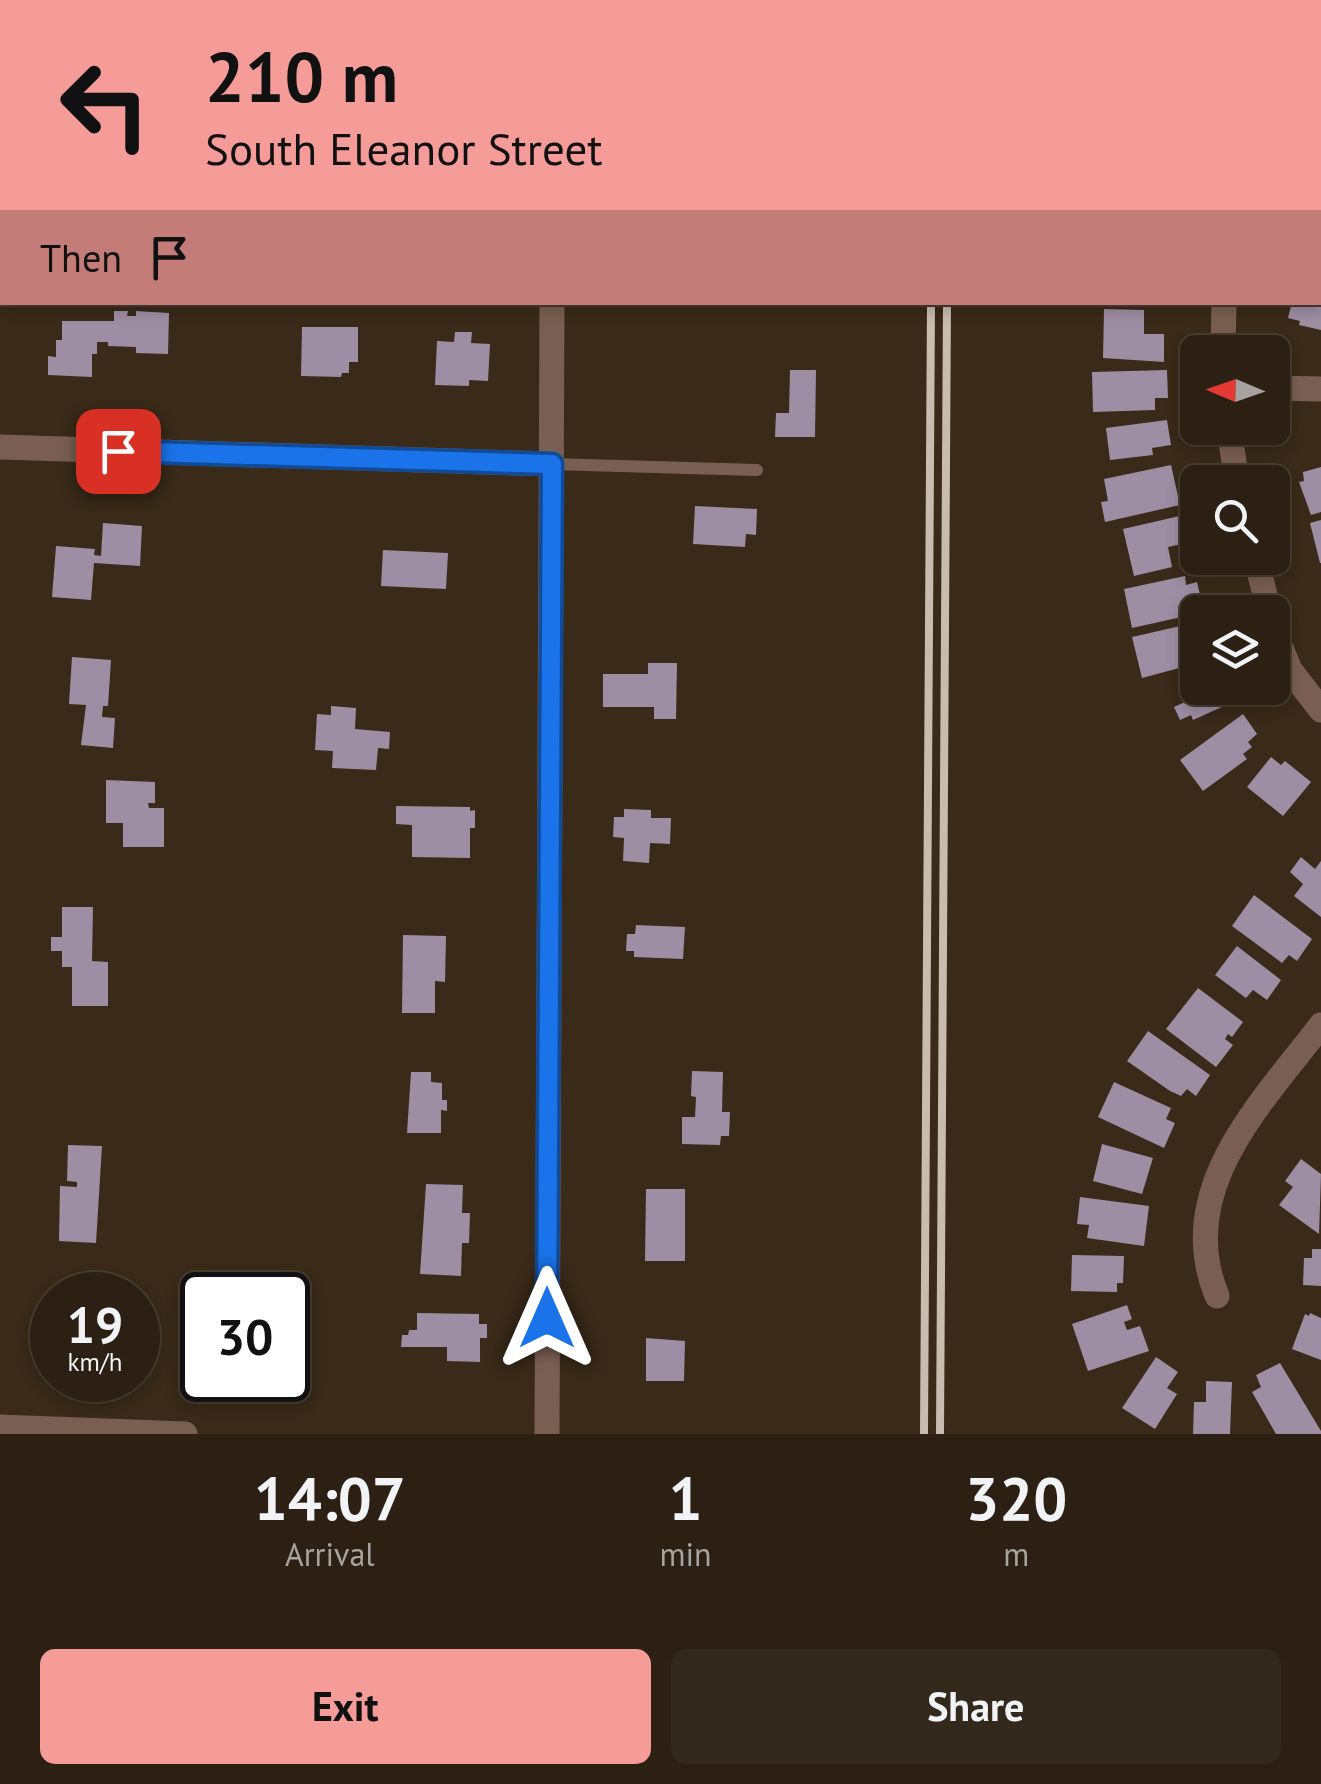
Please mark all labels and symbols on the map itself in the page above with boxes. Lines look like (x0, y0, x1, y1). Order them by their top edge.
north arrow (1180, 335, 1290, 445)
pin (76, 409, 161, 494)
position arrow (495, 1266, 599, 1370)
speed limit sign: 30 (180, 1272, 310, 1402)

